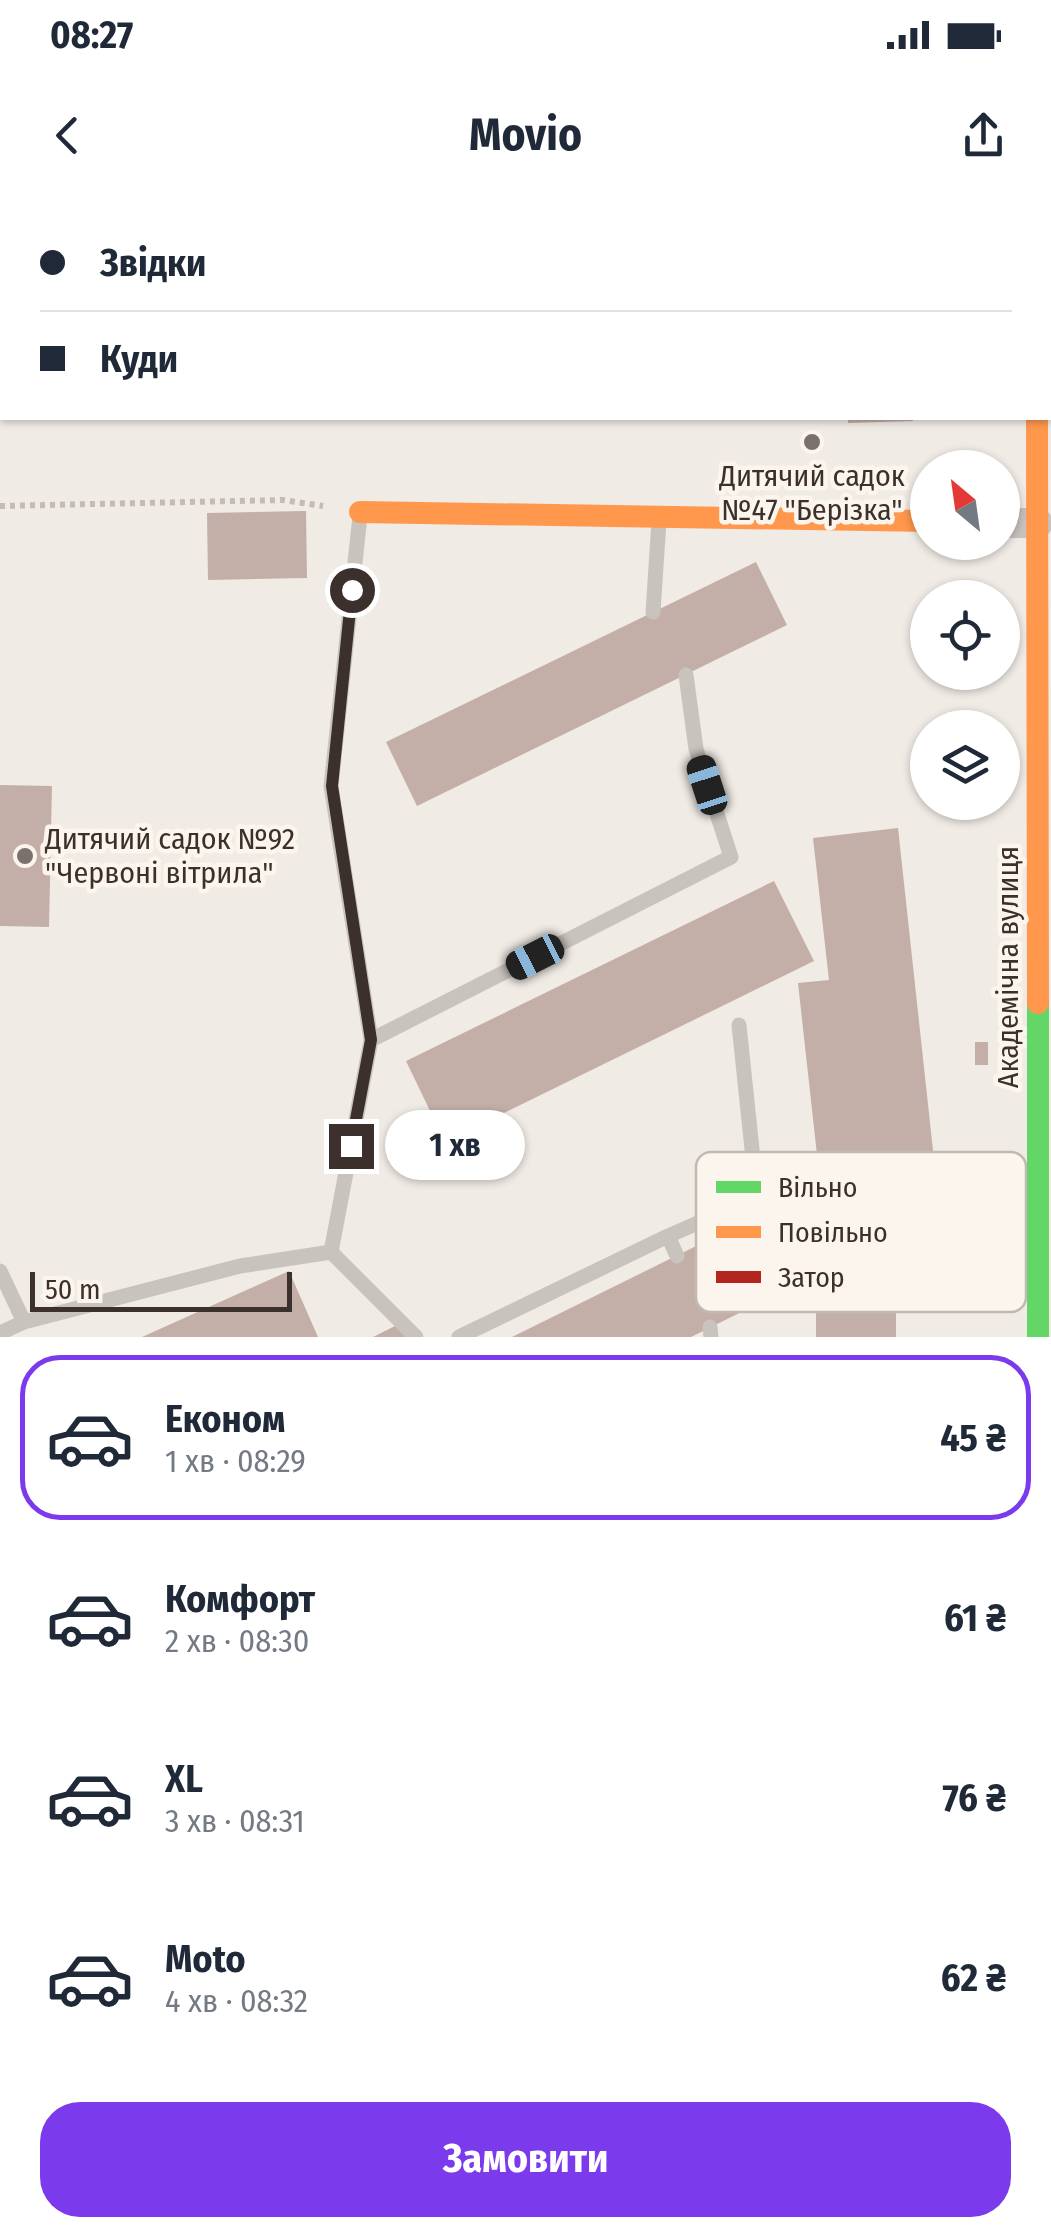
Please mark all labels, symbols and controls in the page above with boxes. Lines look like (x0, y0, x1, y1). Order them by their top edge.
text: 08:27 (50, 12, 133, 58)
icon: back (40, 108, 95, 163)
text: Movio (469, 108, 582, 162)
icon: share (956, 108, 1011, 163)
text: Звідки (100, 240, 206, 286)
text: Куди (100, 336, 178, 382)
marker: Дитячий садок №47 "Берізка" (801, 431, 823, 453)
north arrow (910, 450, 1020, 560)
map controls (910, 450, 1020, 820)
place label: Дитячий садок №47 "Берізка" (718, 458, 905, 528)
route start (330, 568, 375, 613)
button: locate (910, 580, 1020, 690)
button: layers (910, 710, 1020, 820)
car (683, 752, 731, 818)
place label: Дитячий садок №92 "Червонi вiтрила" (44, 821, 295, 891)
marker: Дитячий садок №92 "Червонi вiтрила" (14, 845, 36, 867)
street label: Академічна вулиця (990, 846, 1026, 1088)
car (501, 930, 569, 984)
callout: 1 хв (386, 1111, 526, 1181)
route end (329, 1124, 374, 1169)
text: 1 хв (429, 1126, 481, 1164)
legend (696, 1152, 1026, 1312)
text: Вільно (778, 1171, 857, 1204)
text: Повільно (778, 1216, 888, 1249)
text: Затор (778, 1261, 845, 1294)
scale bar (30, 1267, 292, 1312)
text: 50 m (45, 1273, 101, 1306)
icon: car (45, 1393, 135, 1483)
text: Економ (165, 1396, 285, 1442)
text: 45 ₴ (940, 1415, 1006, 1461)
text: 1 хв · 08:29 (165, 1442, 306, 1480)
icon: car (45, 1573, 135, 1663)
text: Комфорт (165, 1576, 315, 1622)
text: 61 ₴ (944, 1595, 1006, 1641)
text: 2 хв · 08:30 (165, 1622, 309, 1660)
icon: car (45, 1753, 135, 1843)
text: XL (165, 1756, 203, 1802)
text: 76 ₴ (943, 1775, 1006, 1821)
text: 3 хв · 08:31 (165, 1802, 305, 1840)
icon: car (45, 1933, 135, 2023)
text: Moto (165, 1936, 246, 1982)
text: 62 ₴ (941, 1955, 1006, 2001)
text: 4 хв · 08:32 (165, 1982, 308, 2020)
button: Замовити (40, 2102, 1011, 2217)

